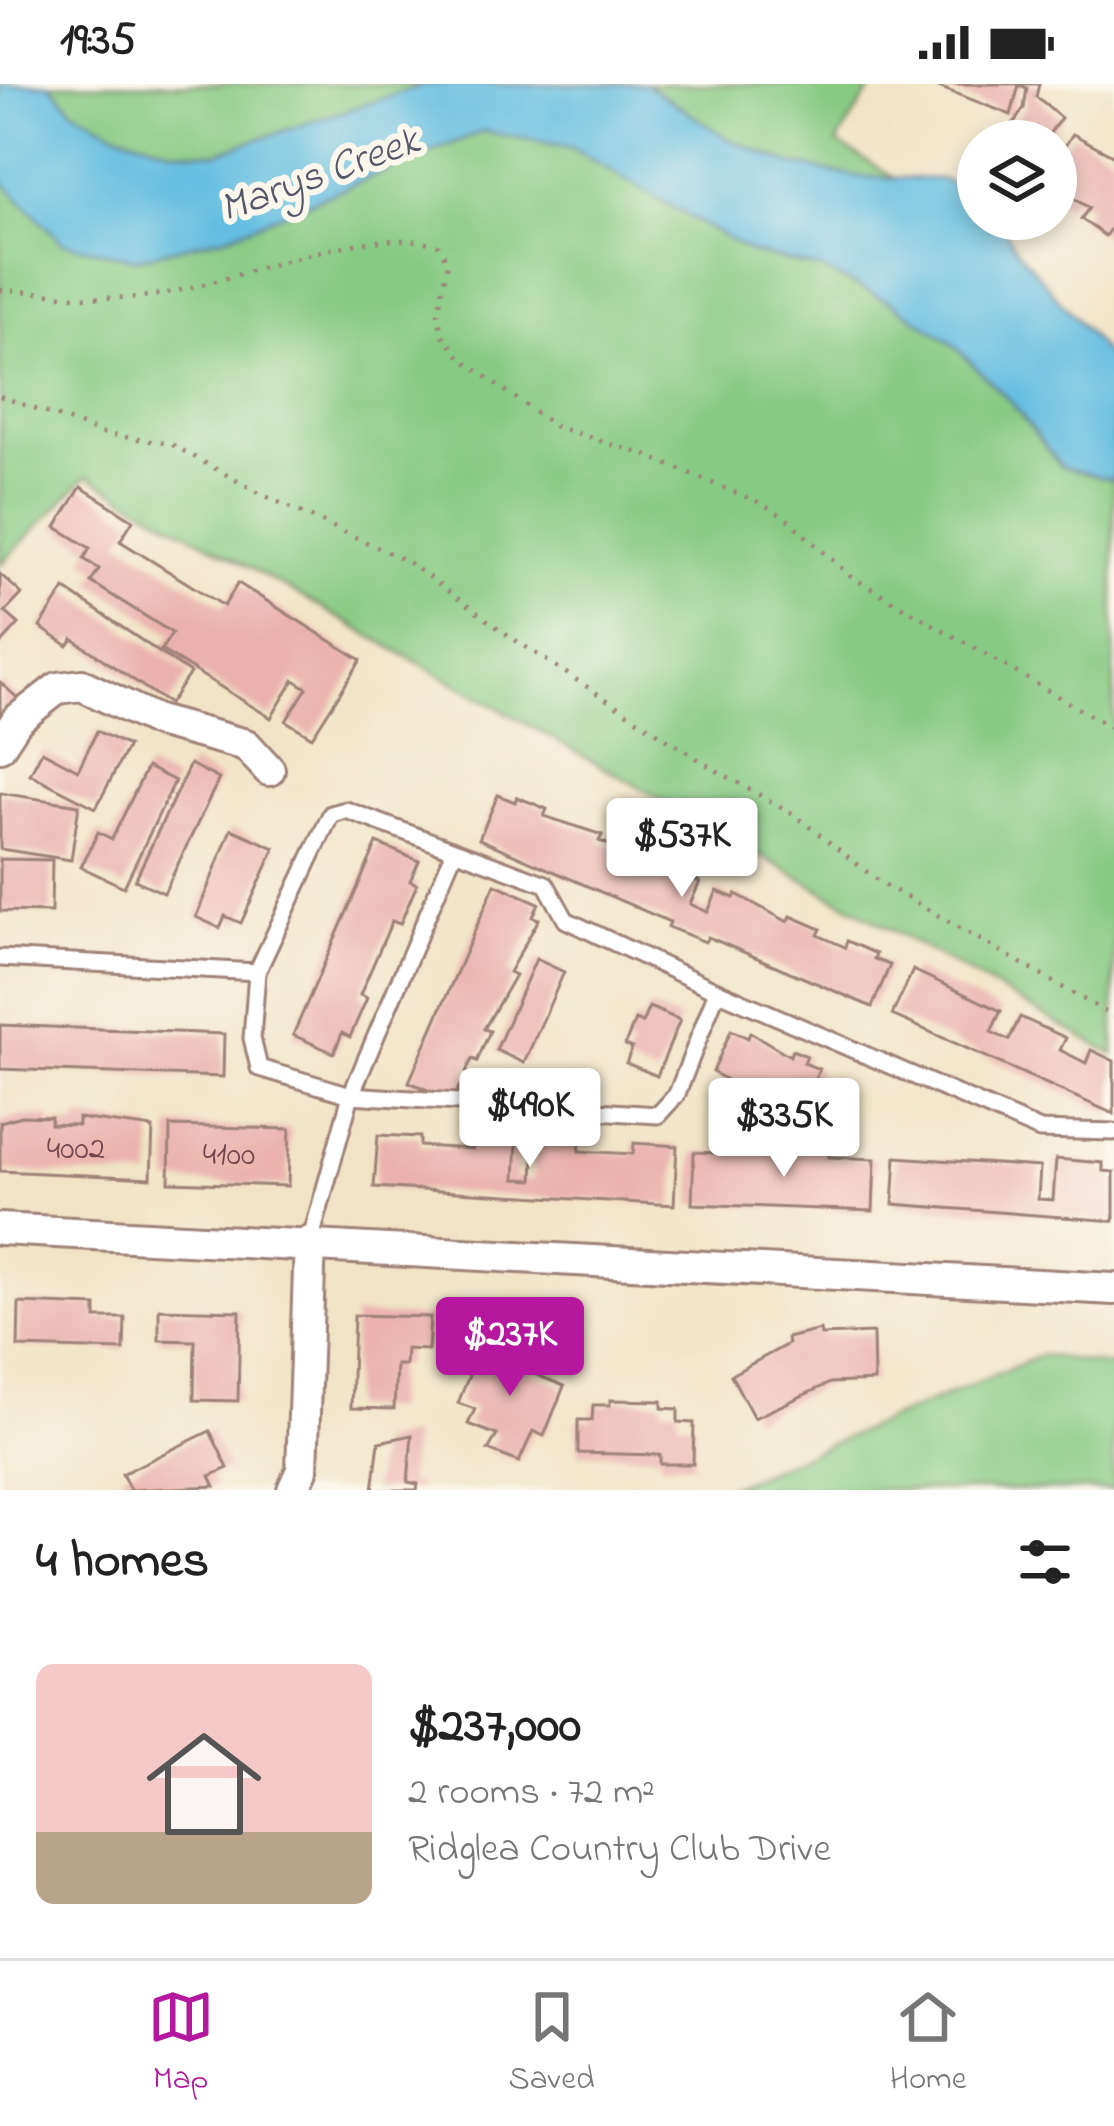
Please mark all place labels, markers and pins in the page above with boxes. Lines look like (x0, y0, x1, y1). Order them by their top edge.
pin: $537K (598, 798, 766, 900)
pin: $490K (446, 1068, 614, 1170)
pin: $335K (700, 1078, 868, 1180)
pin: $237K (426, 1297, 594, 1399)

